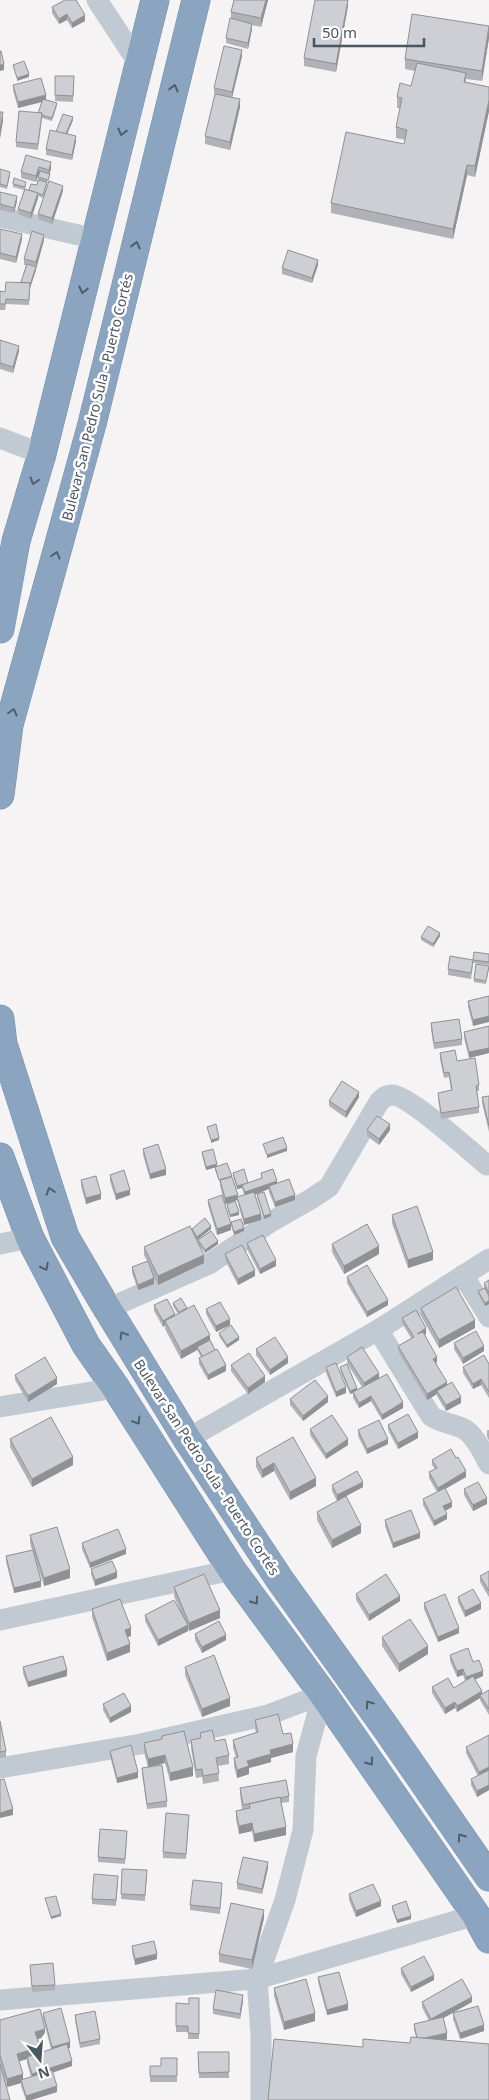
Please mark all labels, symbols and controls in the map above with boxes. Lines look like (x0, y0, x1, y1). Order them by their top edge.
scale bar (314, 15, 424, 47)
text: 50 m (322, 22, 357, 42)
one-way arrow (168, 83, 179, 92)
one-way arrow (118, 128, 128, 136)
one-way arrow (130, 242, 140, 250)
street label: Bulevar San Pedro Sula - Puerto Cortés (57, 271, 137, 523)
one-way arrow (78, 286, 89, 295)
one-way arrow (29, 477, 39, 485)
one-way arrow (50, 552, 60, 560)
one-way arrow (7, 708, 18, 717)
one-way arrow (46, 1187, 56, 1196)
one-way arrow (39, 1262, 49, 1271)
one-way arrow (120, 1332, 130, 1341)
street label: Bulevar San Pedro Sula - Puerto Cortés (130, 1355, 284, 1579)
one-way arrow (131, 1416, 141, 1425)
one-way arrow (249, 1595, 258, 1605)
one-way arrow (365, 1700, 375, 1709)
one-way arrow (364, 1756, 373, 1765)
one-way arrow (458, 1833, 467, 1843)
north arrow (15, 2035, 65, 2085)
text: N (36, 2062, 52, 2084)

